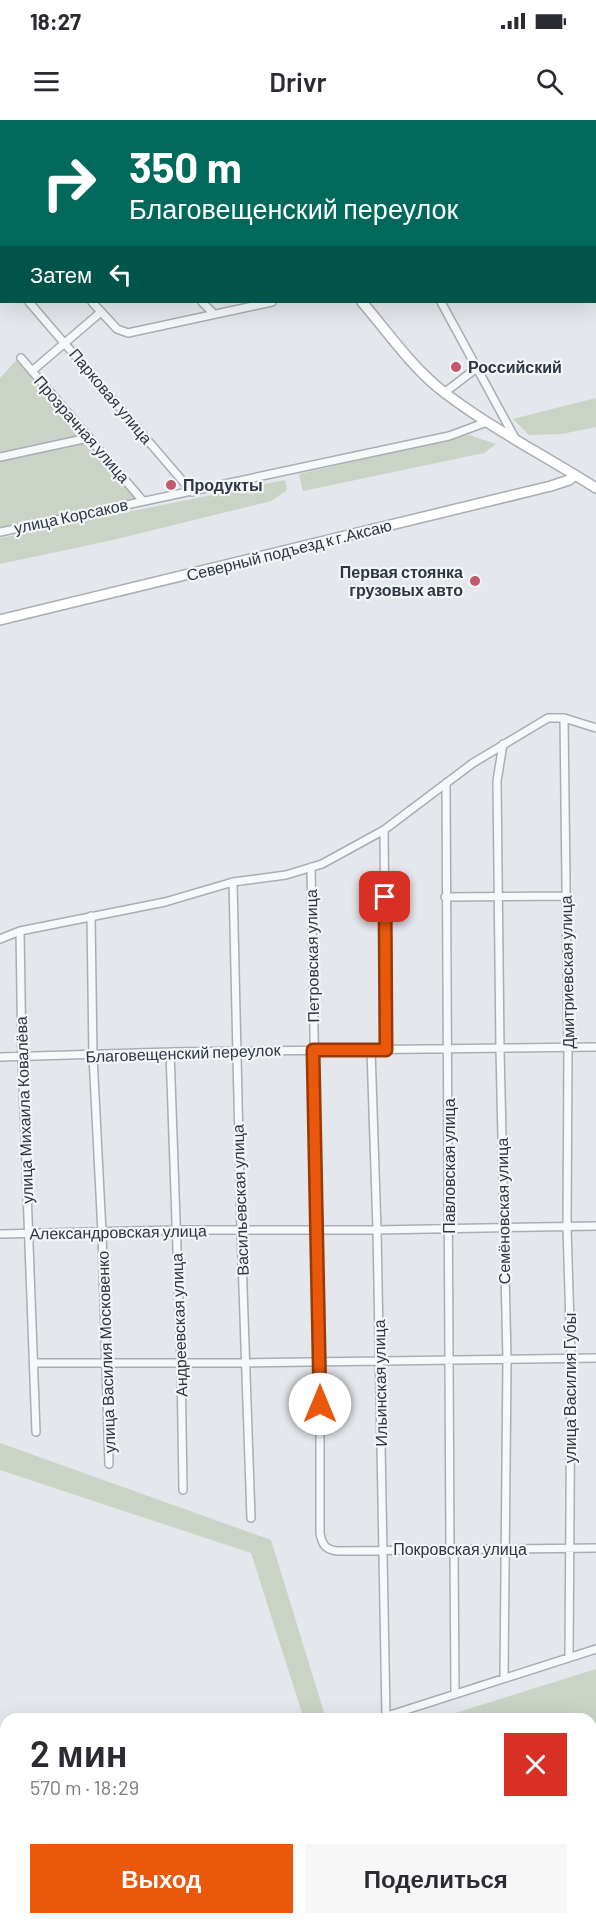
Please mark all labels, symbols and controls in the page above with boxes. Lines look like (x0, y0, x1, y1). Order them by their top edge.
text: 18:27 (30, 8, 81, 34)
icon: menu (30, 65, 63, 98)
text: Drivr (269, 65, 327, 97)
icon: search (533, 65, 566, 98)
text: 350 m (129, 141, 242, 191)
icon: right (30, 144, 108, 222)
text: Благовещенский переулок (129, 192, 458, 224)
icon: left (104, 258, 137, 291)
text: Затем (30, 261, 92, 287)
street label: Парковая улица (66, 344, 157, 447)
place label: Российский (468, 357, 562, 376)
marker: Российский (449, 360, 463, 374)
street label: Прозрачная улица (31, 371, 134, 486)
place label: Продукты (183, 475, 263, 494)
marker: Продукты (164, 478, 178, 492)
street label: улица Корсаков (12, 494, 129, 537)
street label: Северный подъезд к г.Аксаю (184, 515, 393, 584)
place label: Первая стоянка грузовых авто (340, 562, 463, 599)
marker: Первая стоянка грузовых авто (468, 574, 482, 588)
pin (359, 871, 410, 922)
icon: arrive (368, 880, 401, 913)
street label: Петровская улица (301, 889, 322, 1023)
street label: Дмитриевская улица (556, 895, 577, 1049)
street label: улица Михаила Ковалёва (11, 1016, 36, 1204)
street label: Благовещенский переулок (85, 1040, 282, 1065)
street label: Павловская улица (439, 1098, 458, 1234)
street label: Васильевская улица (227, 1124, 252, 1276)
street label: Семёновская улица (492, 1138, 513, 1284)
street label: Александровская улица (29, 1220, 207, 1243)
street label: улица Василия Московенко (92, 1250, 119, 1454)
street label: Андреевская улица (166, 1253, 191, 1397)
street label: улица Василия Губы (560, 1313, 579, 1463)
street label: Ильинская улица (369, 1319, 390, 1447)
position arrow (288, 1372, 352, 1436)
street label: Покровская улица (393, 1539, 527, 1558)
text: 2 мин (30, 1731, 128, 1774)
button: close (504, 1733, 567, 1796)
text: 570 m · 18:29 (30, 1775, 139, 1799)
button: Выход (30, 1844, 293, 1913)
button: Поделиться (305, 1844, 567, 1913)

